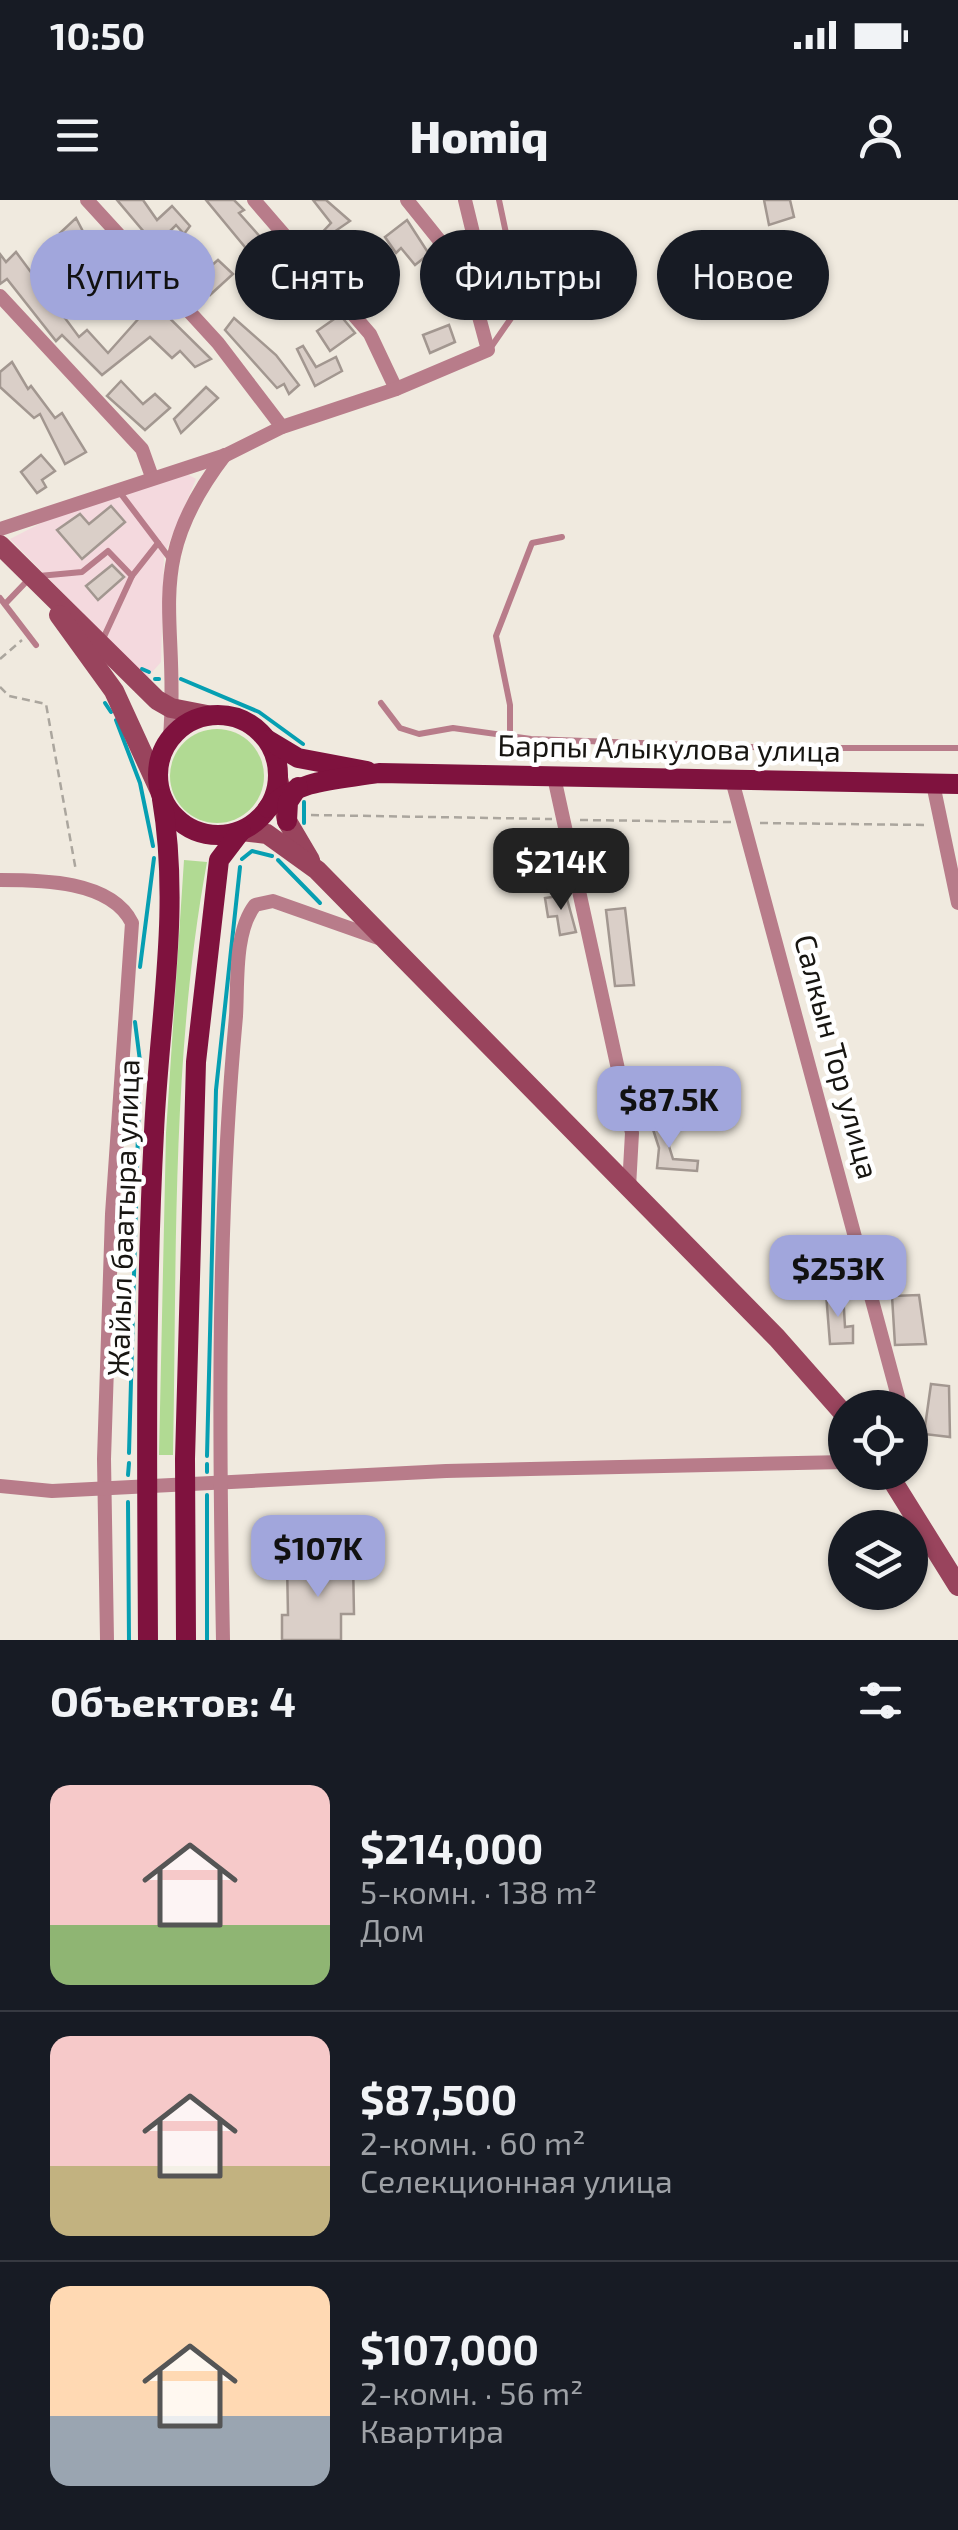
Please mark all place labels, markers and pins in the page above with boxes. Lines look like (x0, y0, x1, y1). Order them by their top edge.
pin: $214K (491, 828, 631, 913)
pin: $87.5K (588, 1066, 750, 1151)
pin: $253K (768, 1235, 908, 1320)
pin: $107K (248, 1515, 388, 1600)

